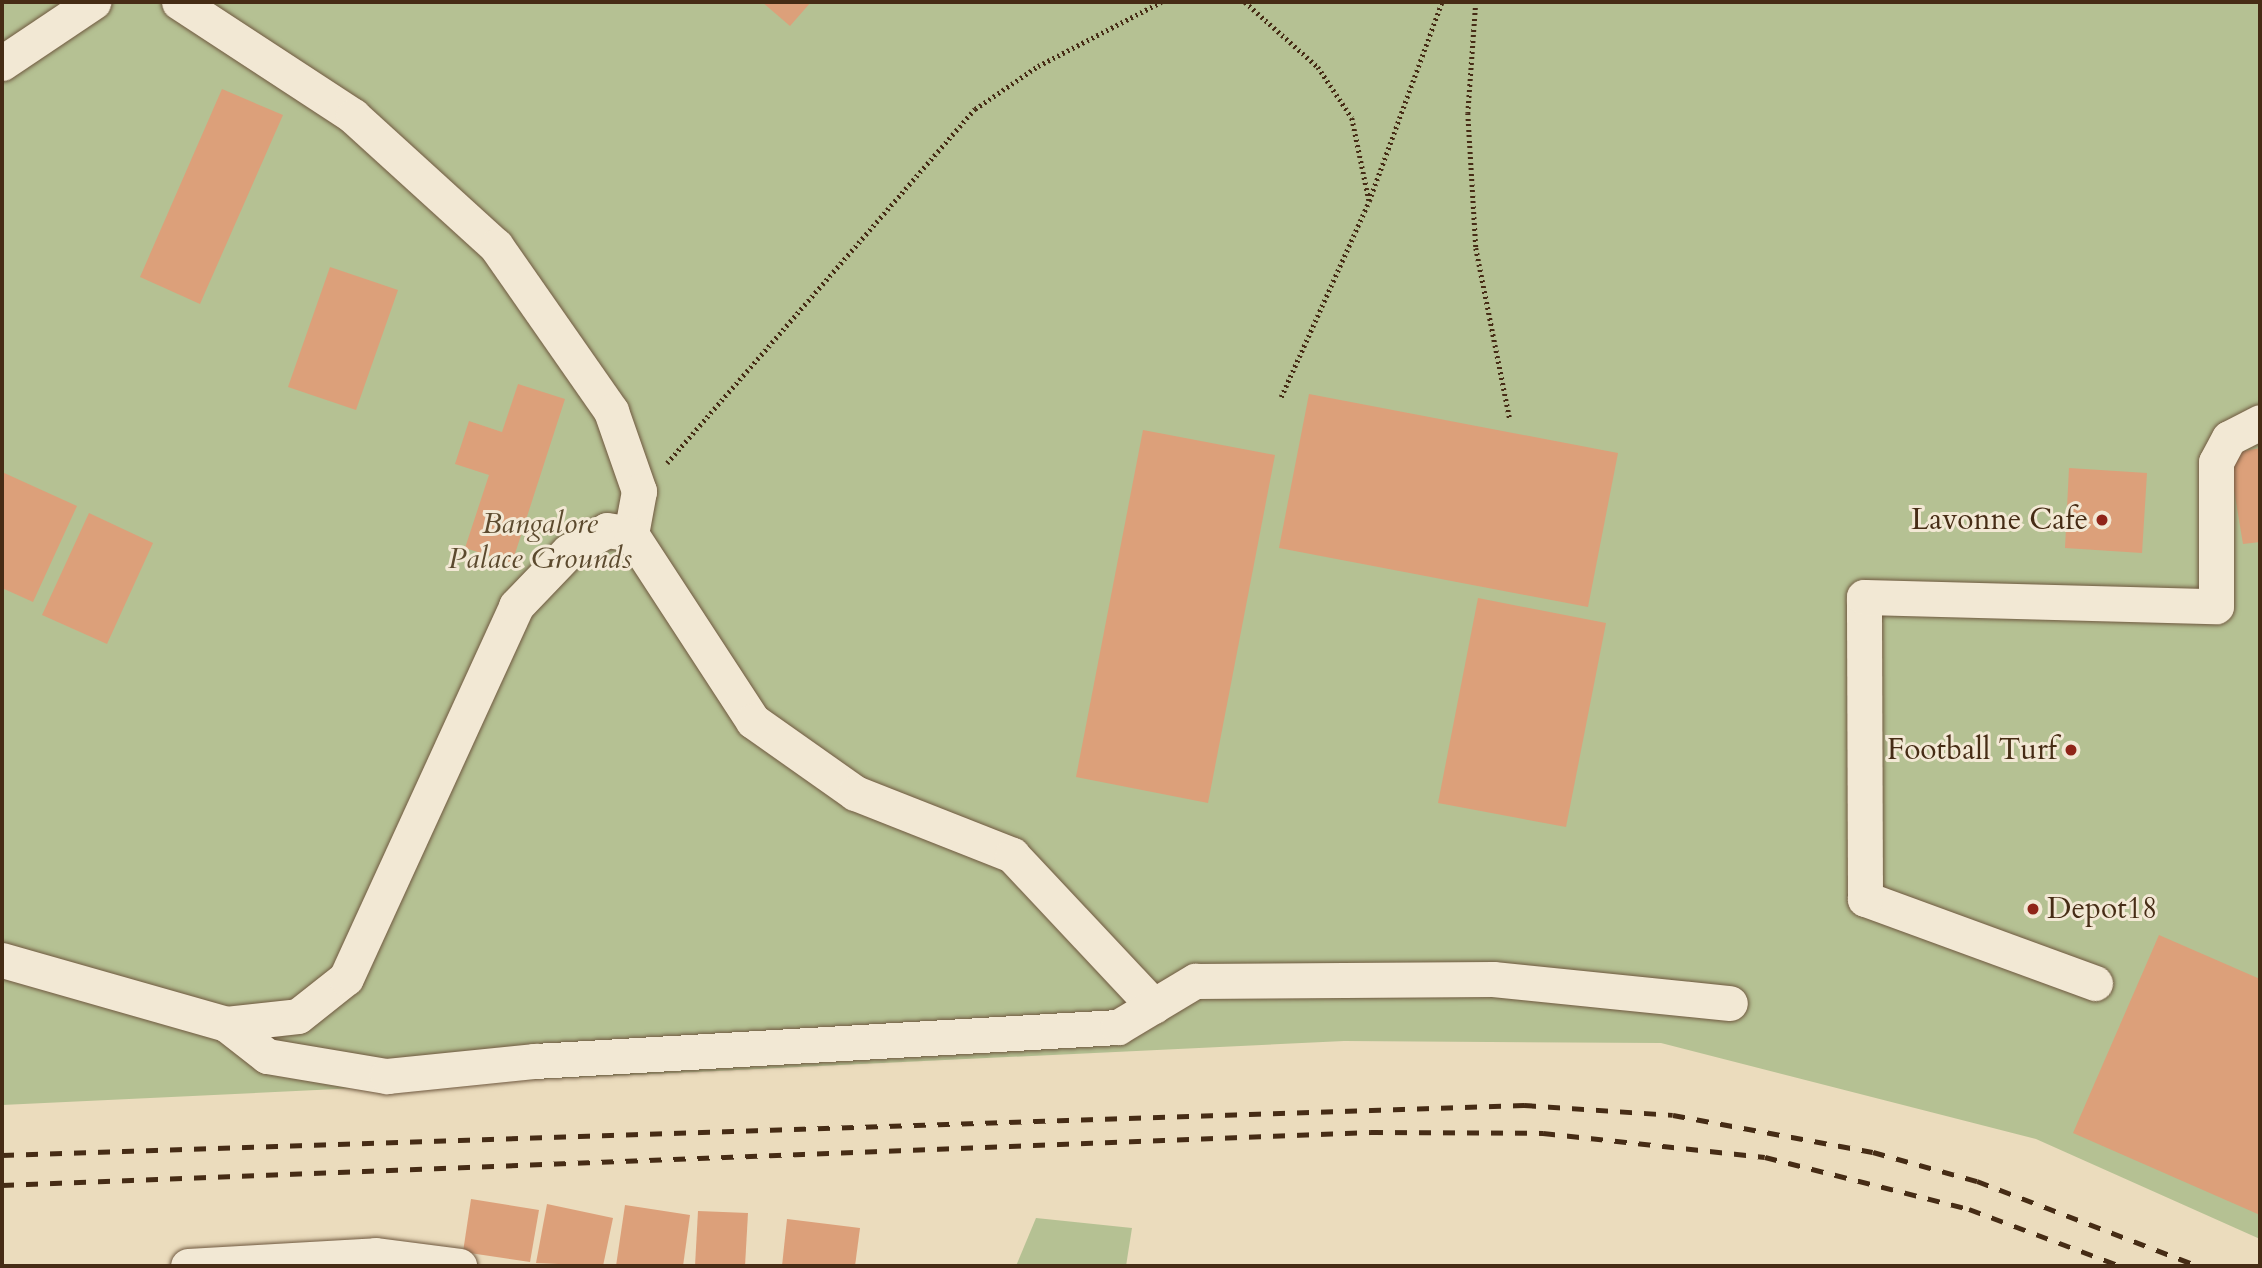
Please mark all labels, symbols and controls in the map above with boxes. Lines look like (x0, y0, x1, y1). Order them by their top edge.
place label: Lavonne Cafe (1911, 502, 2088, 538)
park label: Bangalore Palace Grounds (448, 506, 632, 576)
marker: Lavonne Cafe (2094, 512, 2110, 528)
place label: Football Turf (1887, 732, 2057, 768)
marker: Football Turf (2063, 742, 2079, 758)
place label: Depot18 (2047, 891, 2157, 927)
marker: Depot18 (2025, 901, 2041, 917)

